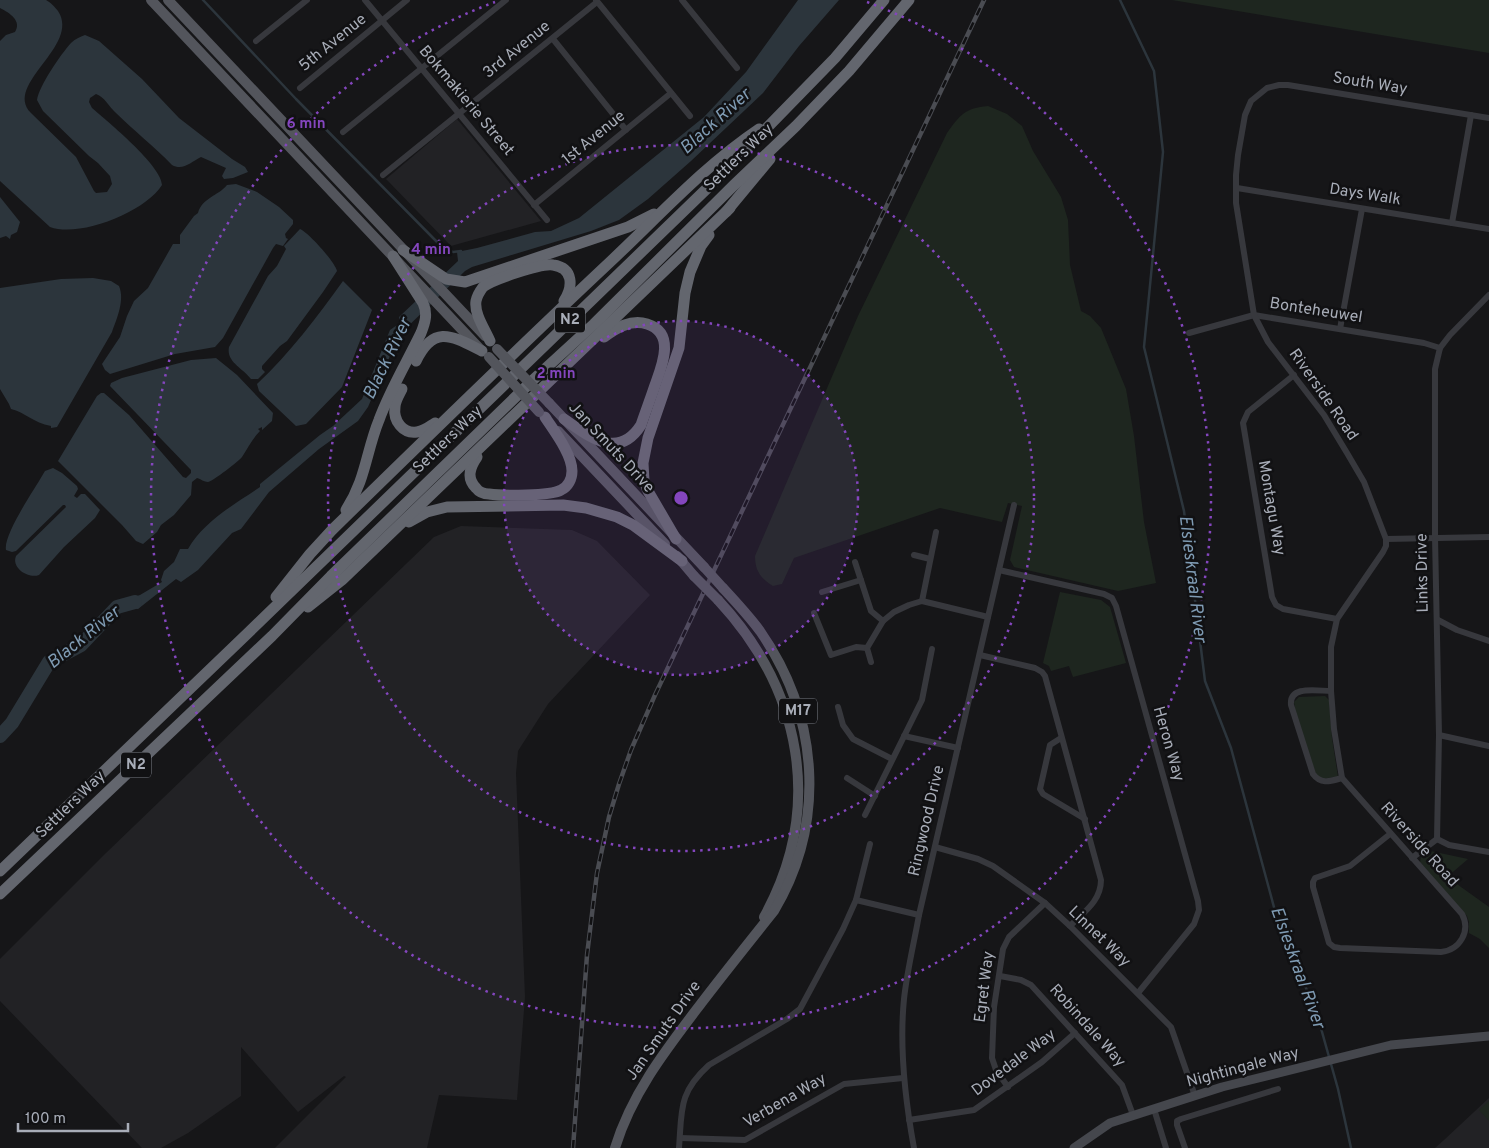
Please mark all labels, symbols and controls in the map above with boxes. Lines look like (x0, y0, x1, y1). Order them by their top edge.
street label: 5th Avenue (295, 10, 371, 76)
street label: 3rd Avenue (479, 17, 555, 83)
street label: Bokmakierie Street (414, 42, 518, 160)
street label: South Way (1331, 68, 1409, 100)
water label: Black River (676, 83, 758, 160)
street label: 1st Avenue (558, 106, 630, 170)
text: 6 min (286, 115, 326, 134)
street label: Settlers Way (700, 120, 778, 196)
street label: Days Walk (1328, 179, 1402, 211)
text: 4 min (411, 241, 451, 260)
street label: Bonteheuwel (1268, 294, 1364, 328)
road number: N2 (555, 308, 585, 332)
water label: Black River (358, 313, 419, 404)
street label: Riverside Road (1284, 345, 1362, 445)
text: 2 min (536, 365, 576, 384)
street label: Jan Smuts Drive (564, 398, 658, 498)
street label: Settlers Way (409, 402, 487, 478)
street label: Montagu Way (1253, 459, 1289, 557)
centre of rings (672, 489, 690, 507)
water label: Elsieskraal River (1173, 514, 1211, 646)
street label: Links Drive (1412, 533, 1434, 613)
water label: Black River (43, 600, 127, 675)
road number: M17 (779, 698, 817, 724)
street label: Heron Way (1148, 704, 1188, 784)
road number: N2 (121, 752, 151, 778)
street label: Ringwood Drive (905, 764, 949, 878)
street label: Settlers Way (32, 767, 110, 843)
street label: Riverside Road (1376, 798, 1462, 892)
street label: Linnet Way (1064, 902, 1134, 972)
water label: Elsieskraal River (1264, 904, 1330, 1034)
street label: Egret Way (971, 950, 999, 1024)
street label: Jan Smuts Drive (622, 977, 706, 1085)
street label: Robindale Way (1044, 980, 1130, 1072)
street label: Dovedale Way (968, 1025, 1060, 1101)
street label: Nightingale Way (1184, 1043, 1302, 1093)
street label: Verbena Way (740, 1069, 830, 1133)
scale bar (18, 1100, 128, 1132)
text: 100 m (25, 1110, 66, 1129)

